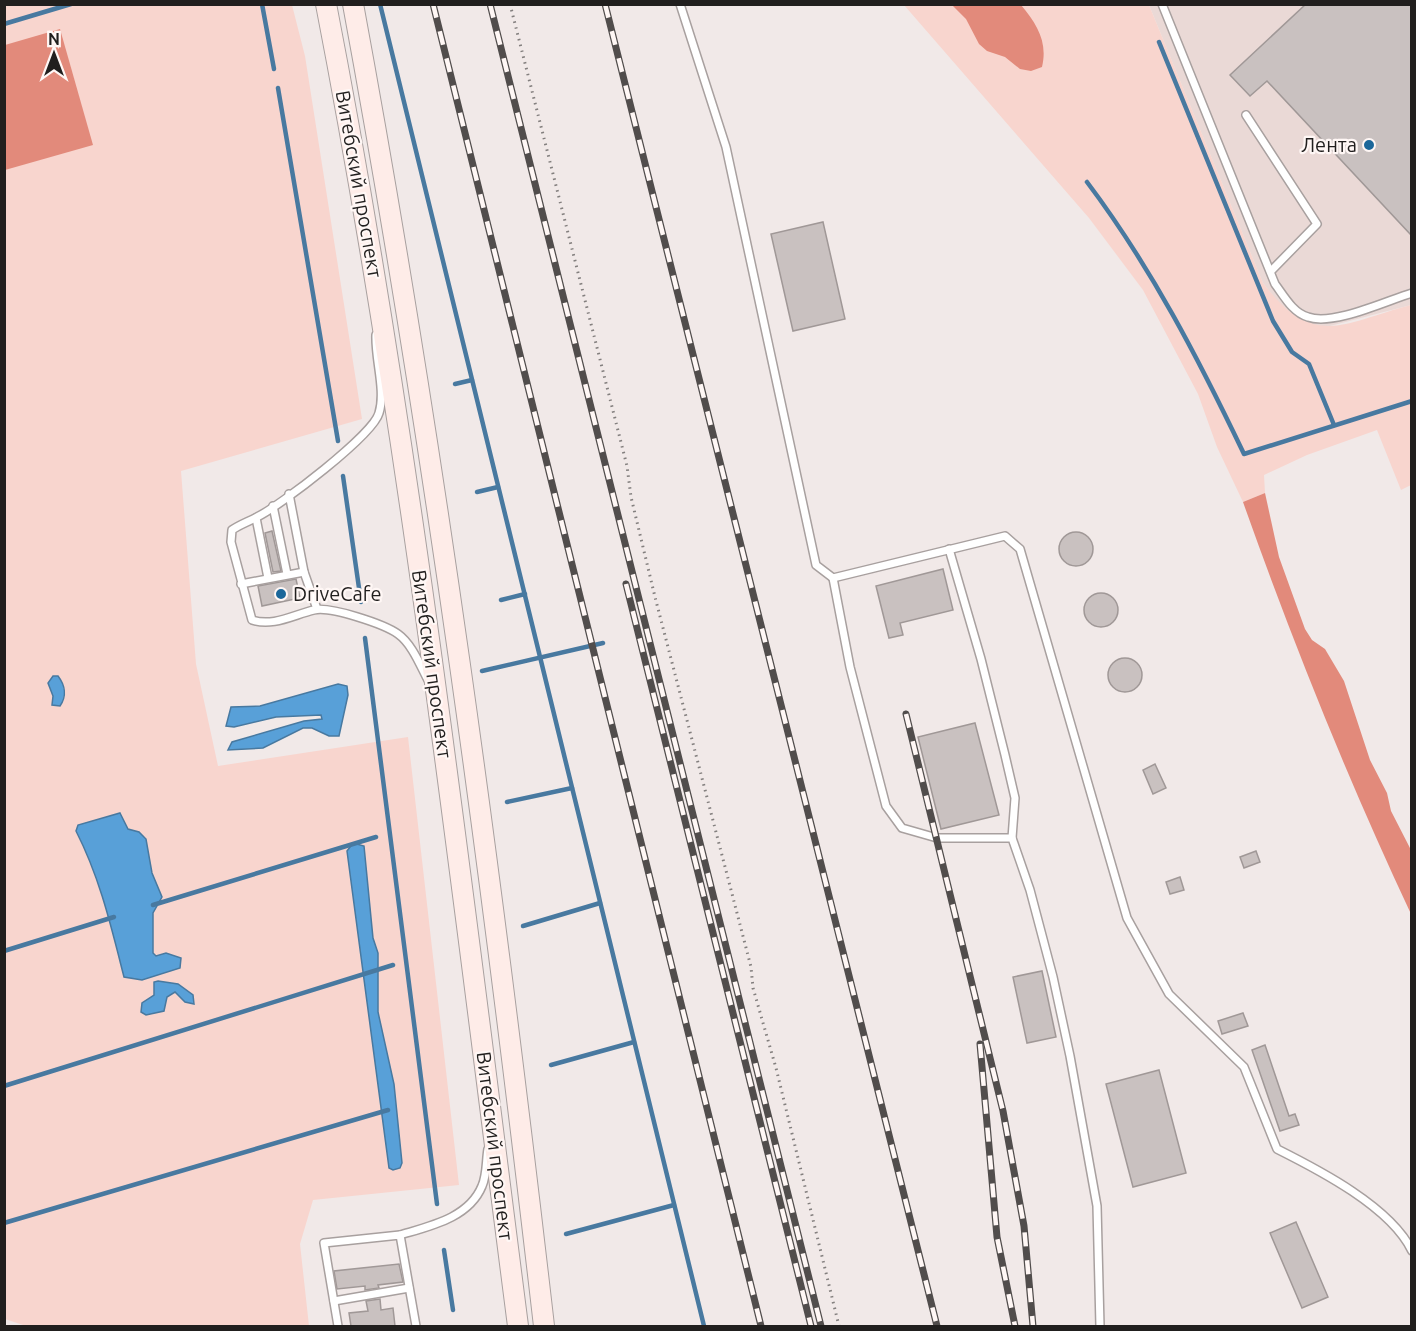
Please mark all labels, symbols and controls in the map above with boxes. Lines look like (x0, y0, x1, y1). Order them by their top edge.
north arrow (24, 24, 84, 84)
text: N (48, 30, 60, 48)
street label: Витебский проспект (332, 88, 387, 280)
place label: Лента (1301, 133, 1357, 156)
marker: Лента (1362, 138, 1376, 152)
street label: Витебский проспект (408, 568, 457, 760)
place label: DriveCafe (293, 582, 381, 605)
marker: DriveCafe (274, 587, 288, 601)
street label: Витебский проспект (473, 1050, 518, 1242)

